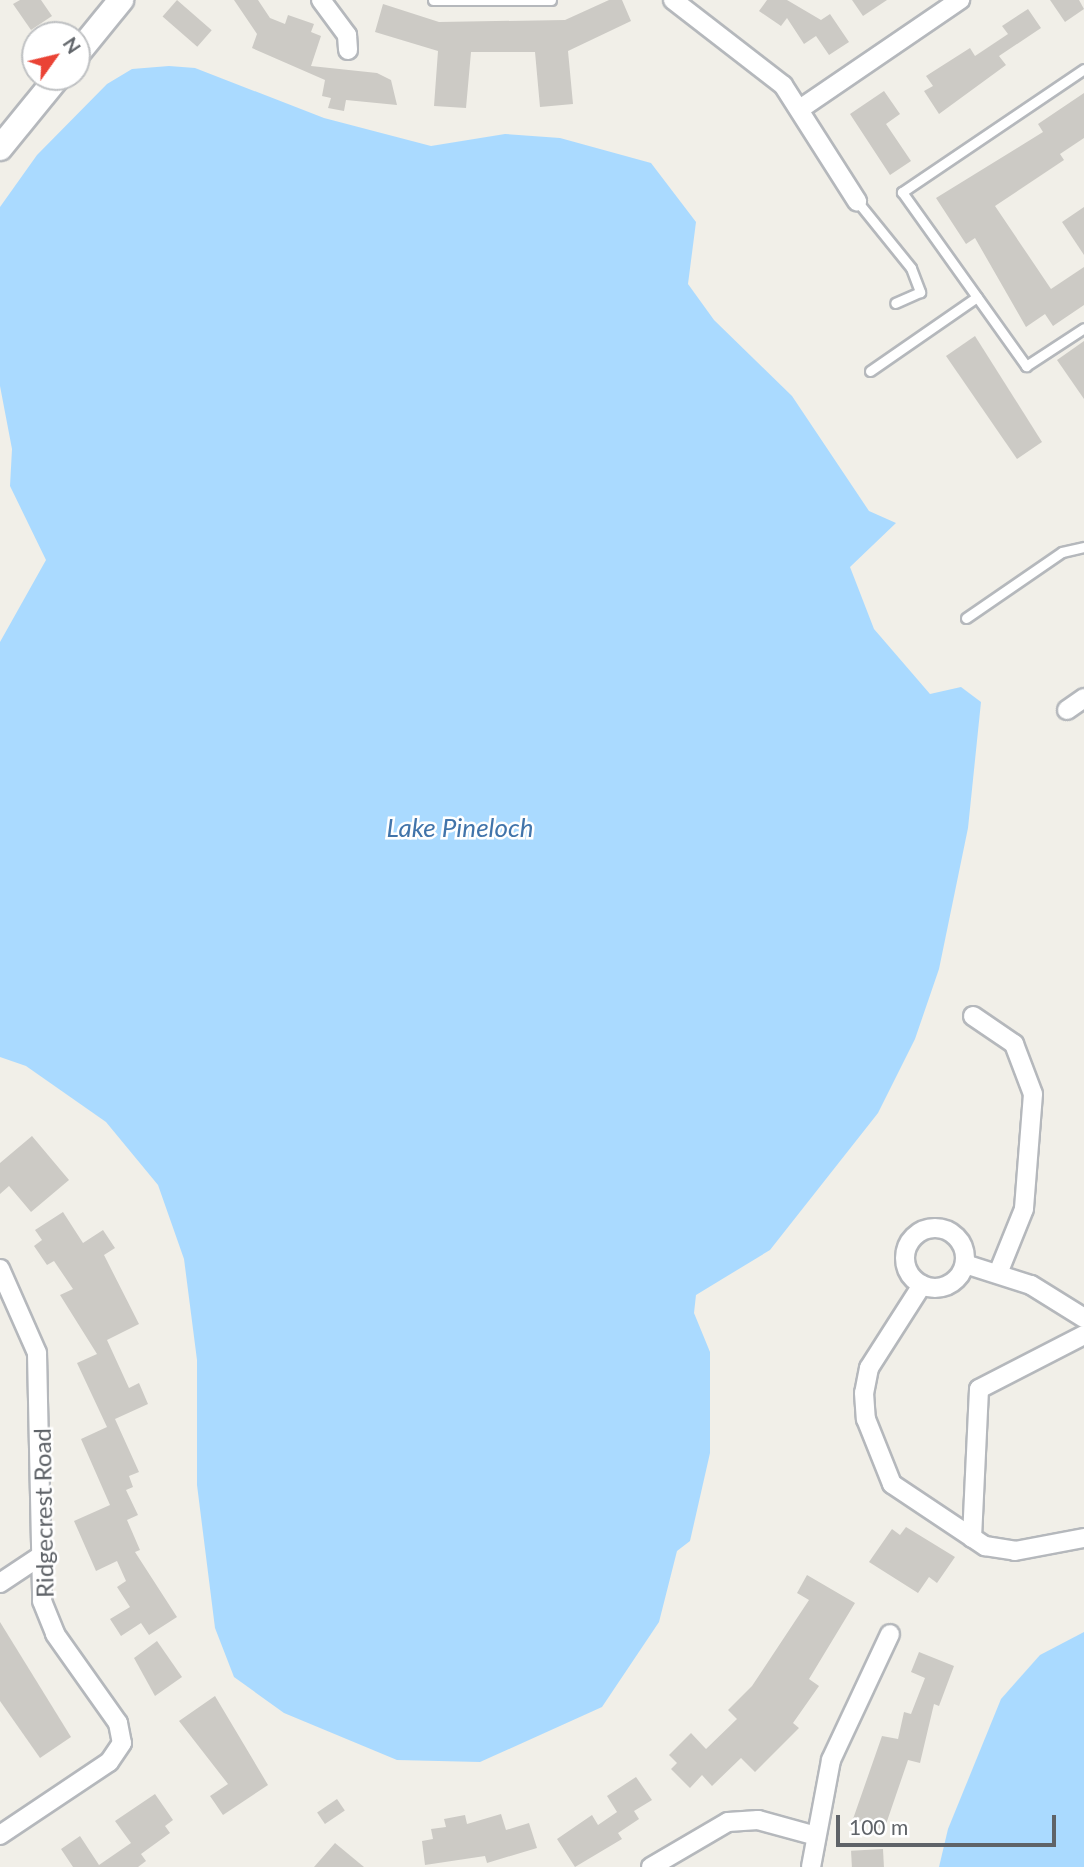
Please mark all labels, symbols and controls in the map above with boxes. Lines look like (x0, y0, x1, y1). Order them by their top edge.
north arrow (21, 21, 91, 91)
text: N (59, 33, 86, 58)
water label: Lake Pineloch (386, 812, 534, 844)
street label: Ridgecrest Road (27, 1428, 59, 1598)
scale bar (839, 1800, 1060, 1844)
text: 100 m (849, 1814, 908, 1839)

